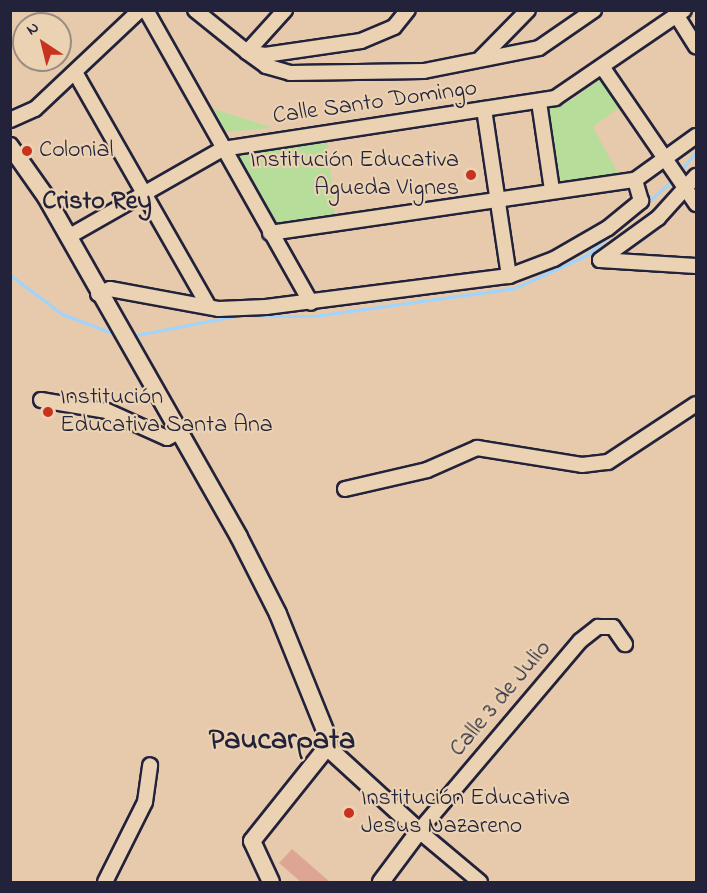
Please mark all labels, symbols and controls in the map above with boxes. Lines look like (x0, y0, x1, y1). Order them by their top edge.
north arrow (12, 12, 72, 72)
text: N (22, 16, 44, 42)
street label: Calle Santo Domingo (271, 74, 479, 132)
place label: Colonial (39, 137, 114, 165)
marker: Colonial (20, 144, 34, 158)
place label: Institución Educativa Agueda Vignes (250, 147, 459, 203)
marker: Institución Educativa Agueda Vignes (464, 168, 478, 182)
district label: Cristo Rey (42, 187, 152, 219)
place label: Institución Educativa Santa Ana (60, 384, 273, 440)
marker: Institución Educativa Santa Ana (41, 405, 55, 419)
street label: Calle 3 de Julio (444, 635, 558, 763)
district label: Paucarpata (209, 723, 355, 759)
place label: Institución Educativa Jesus Nazareno (361, 785, 570, 841)
marker: Institución Educativa Jesus Nazareno (342, 806, 356, 820)

